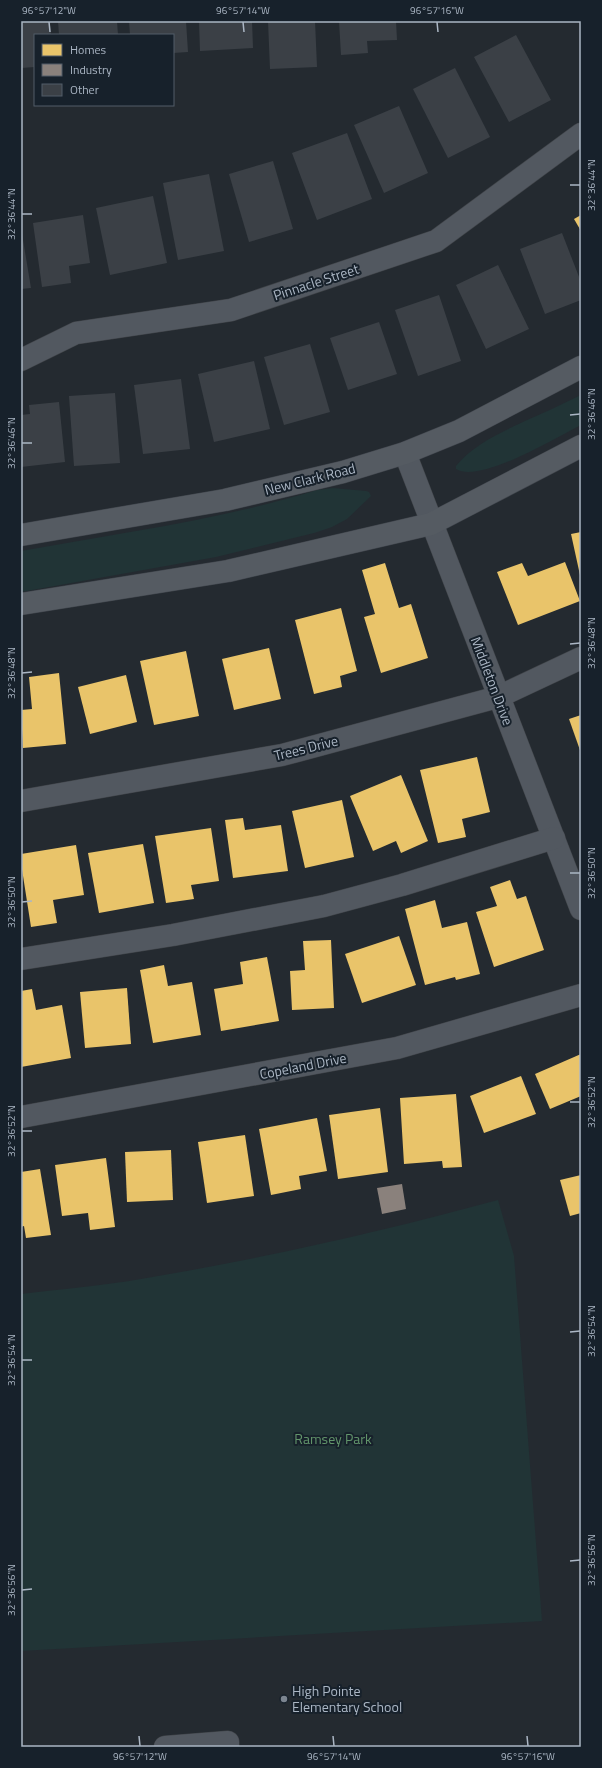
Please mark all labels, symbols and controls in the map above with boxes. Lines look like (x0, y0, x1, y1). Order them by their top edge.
text: 96°57'12"W (22, 3, 76, 18)
text: 96°57'14"W (216, 3, 270, 18)
text: 96°57'16"W (410, 3, 464, 18)
legend (34, 34, 174, 106)
text: Homes (70, 40, 106, 59)
text: Industry (70, 60, 112, 79)
text: Other (70, 80, 99, 99)
text: 32°36'44"N (584, 159, 599, 211)
text: 32°36'44"N (4, 188, 19, 240)
street label: Pinnacle Street (270, 258, 361, 305)
text: 32°36'46"N (584, 388, 599, 440)
text: 32°36'46"N (4, 417, 19, 469)
street label: New Clark Road (262, 457, 358, 500)
text: 32°36'48"N (584, 617, 599, 669)
street label: Middleton Drive (466, 633, 519, 728)
text: 32°36'48"N (4, 647, 19, 699)
street label: Trees Drive (272, 729, 340, 766)
text: 32°36'50"N (584, 847, 599, 899)
text: 32°36'50"N (4, 876, 19, 928)
street label: Copeland Drive (258, 1047, 348, 1084)
text: 32°36'52"N (584, 1076, 599, 1128)
text: 32°36'52"N (4, 1105, 19, 1157)
text: 32°36'54"N (584, 1305, 599, 1357)
text: 32°36'54"N (4, 1334, 19, 1386)
park label: Ramsey Park (294, 1428, 372, 1449)
text: 32°36'56"N (584, 1534, 599, 1586)
text: 32°36'56"N (4, 1564, 19, 1616)
place label: High Pointe Elementary School (292, 1680, 402, 1717)
marker: High Pointe Elementary School (279, 1694, 289, 1704)
text: 96°57'12"W (113, 1749, 167, 1764)
text: 96°57'14"W (307, 1749, 361, 1764)
text: 96°57'16"W (501, 1749, 555, 1764)

